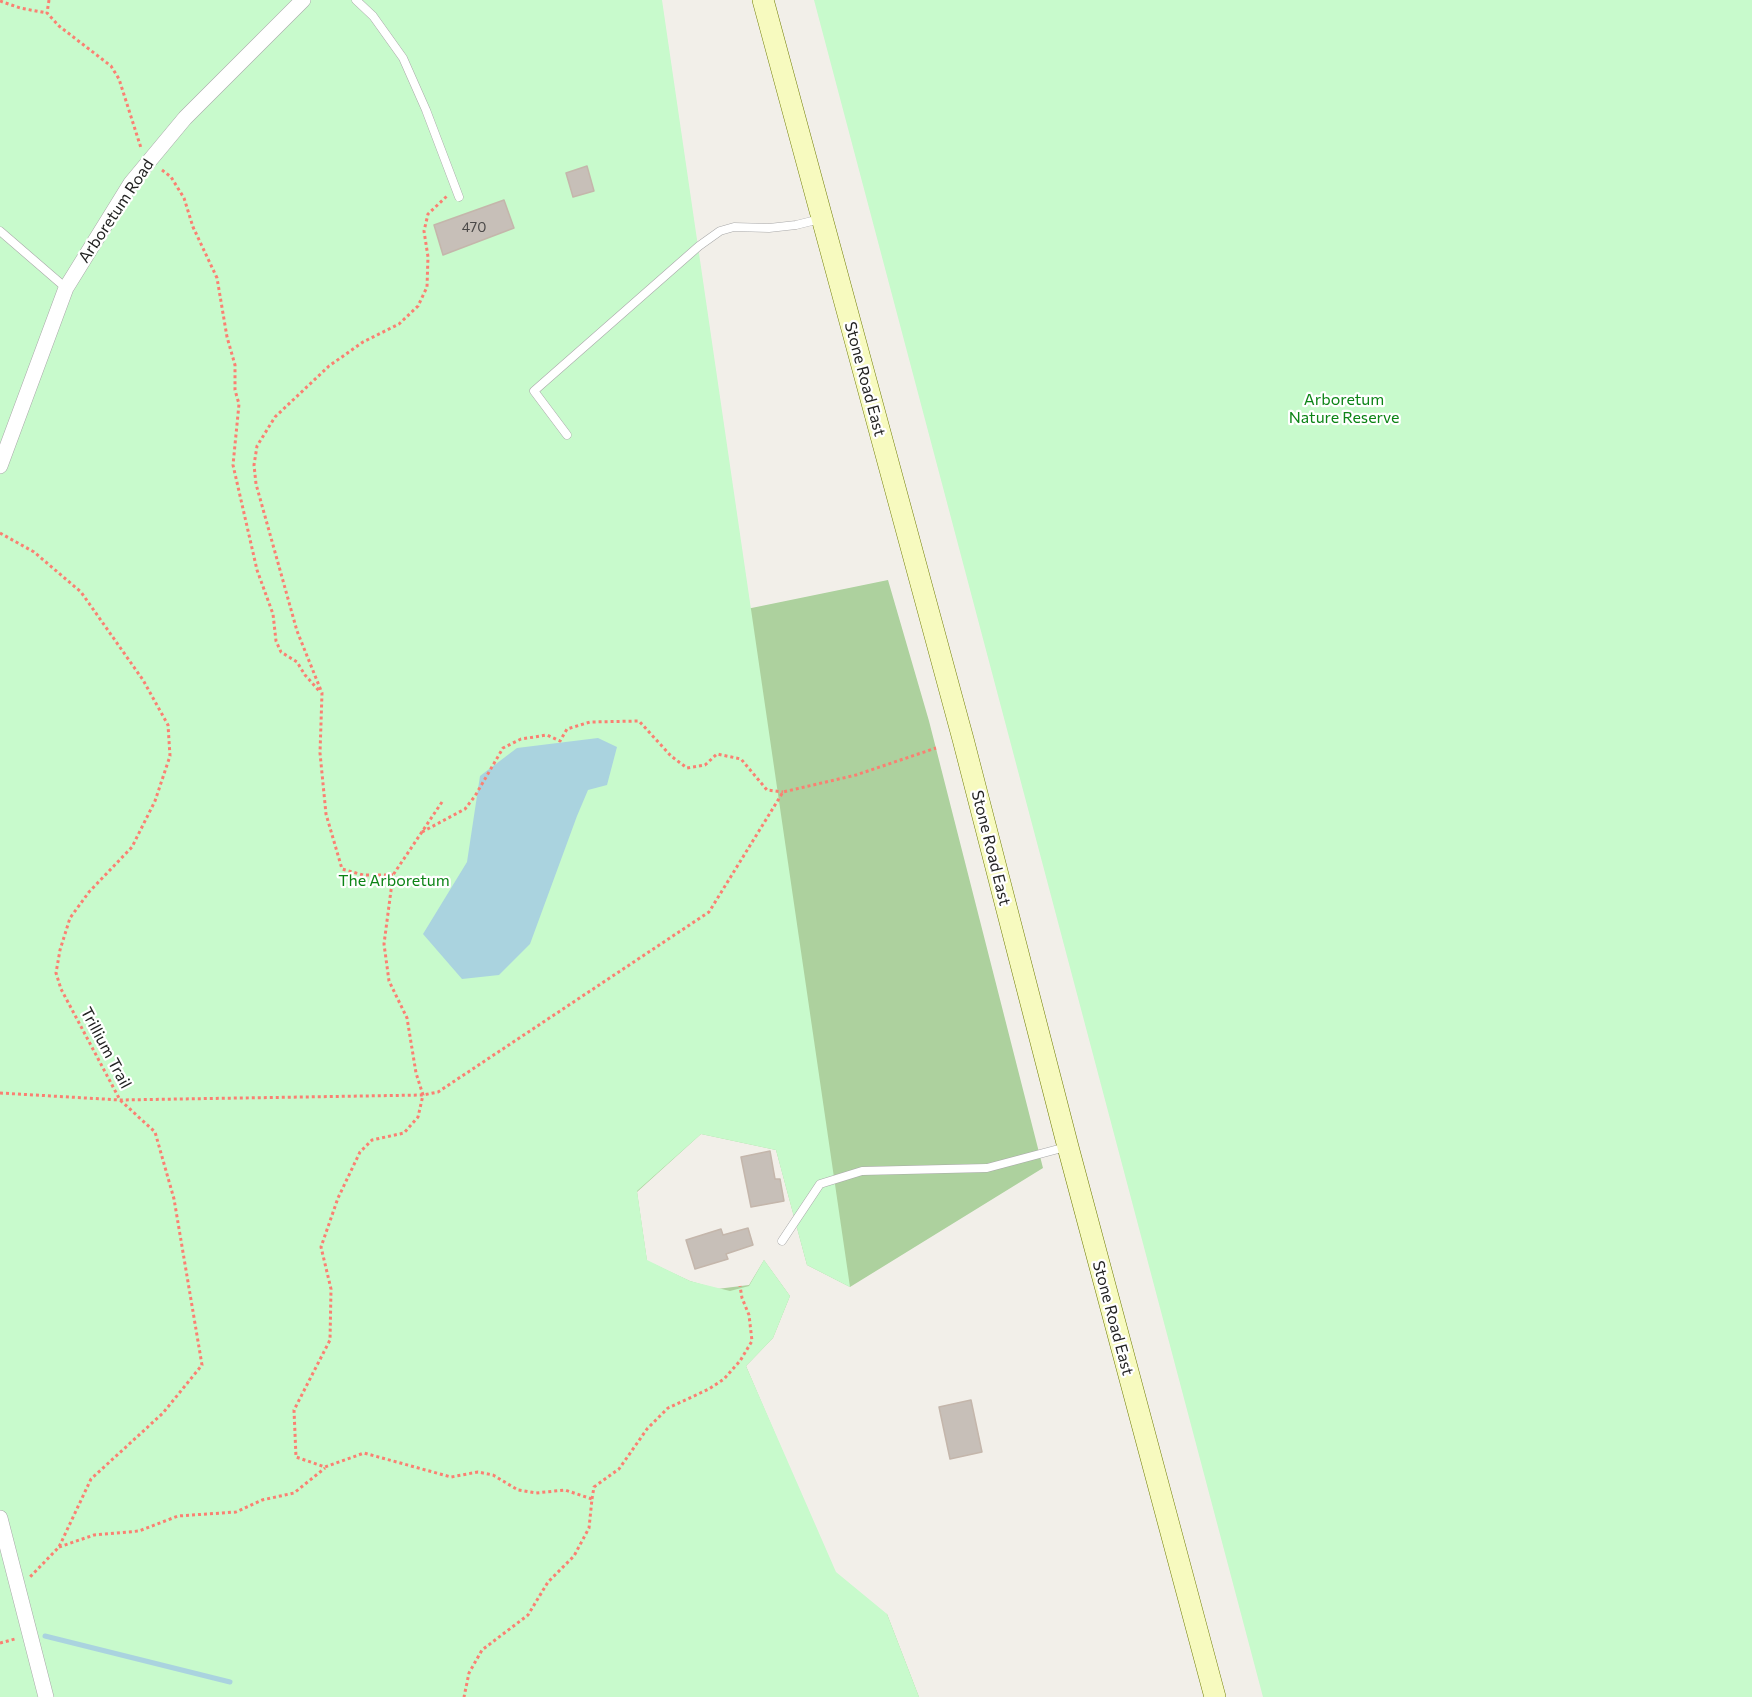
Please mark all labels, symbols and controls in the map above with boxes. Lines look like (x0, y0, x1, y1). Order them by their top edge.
street label: Arboretum Road (74, 156, 158, 266)
house number: 470 (462, 219, 486, 235)
street label: Stone Road East (840, 320, 890, 438)
park label: Arboretum Nature Reserve (1289, 390, 1399, 428)
street label: Stone Road East (967, 788, 1015, 908)
park label: The Arboretum (338, 871, 450, 891)
street label: Trillium Trail (77, 1004, 135, 1092)
street label: Stone Road East (1088, 1259, 1138, 1377)

